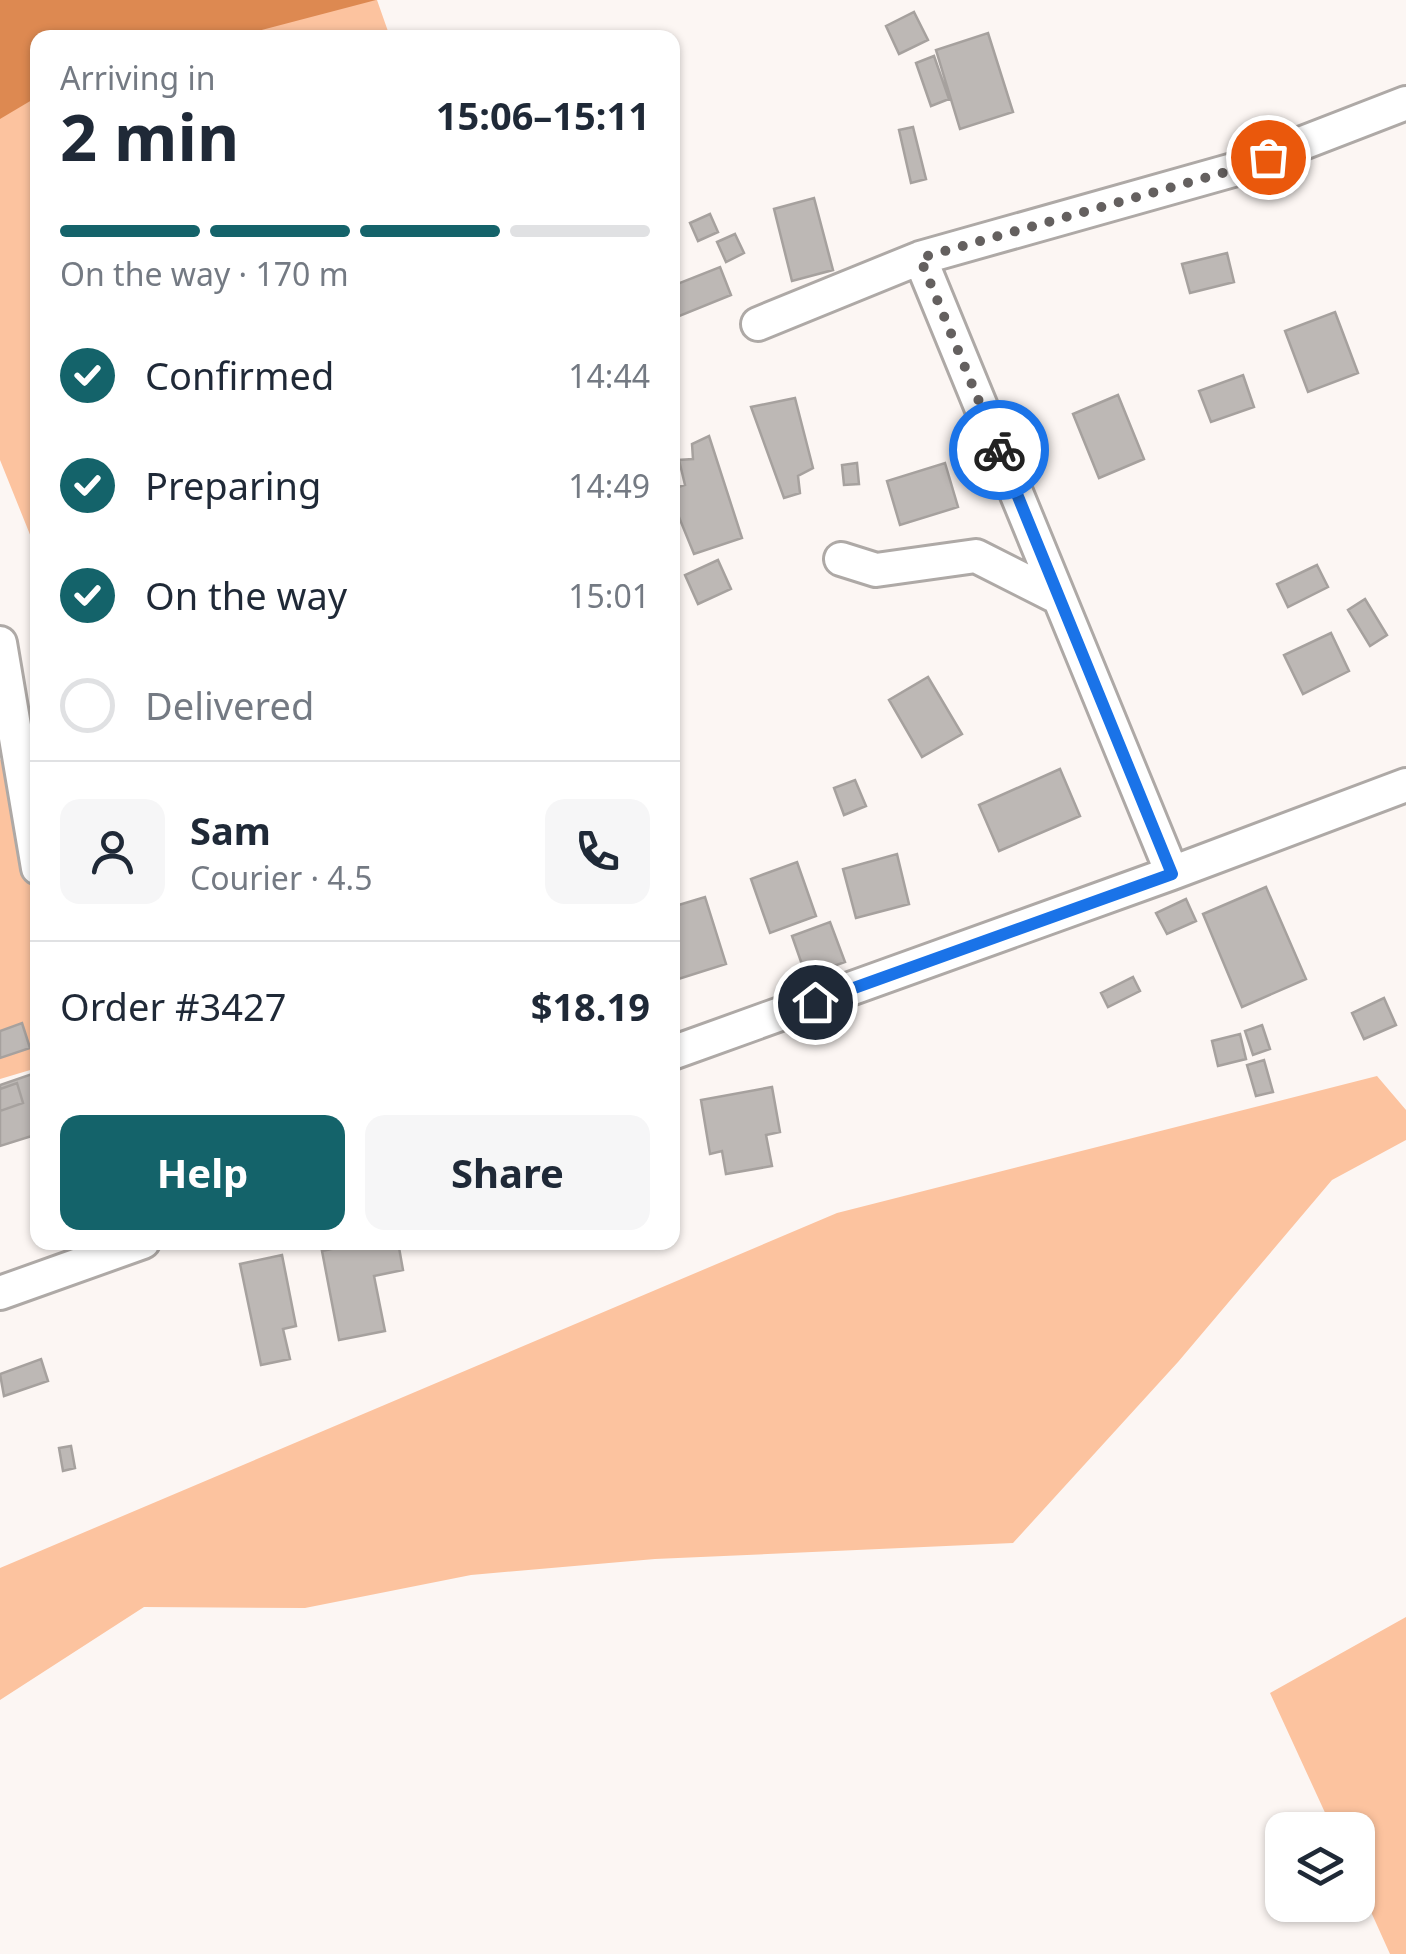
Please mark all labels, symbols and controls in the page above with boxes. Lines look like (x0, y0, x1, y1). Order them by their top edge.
text: Arriving in (60, 56, 215, 99)
text: 15:06–15:11 (436, 89, 650, 141)
text: 2 min (60, 92, 239, 180)
pin (1226, 115, 1311, 200)
icon: bag (1241, 130, 1296, 185)
text: On the way · 170 m (60, 252, 349, 295)
icon: check (60, 348, 115, 403)
text: Confirmed (145, 349, 334, 401)
text: 14:44 (568, 354, 650, 397)
courier (949, 400, 1049, 500)
icon: bike (972, 423, 1027, 478)
icon: check (60, 458, 115, 513)
text: Preparing (145, 459, 321, 511)
text: 14:49 (568, 464, 650, 507)
icon: check (60, 568, 115, 623)
text: On the way (145, 569, 347, 621)
text: 15:01 (568, 574, 650, 617)
text: Delivered (145, 679, 314, 731)
button: person (60, 799, 165, 904)
button: phone (545, 799, 650, 904)
text: Sam (190, 804, 271, 856)
text: Courier · 4.5 (190, 856, 373, 899)
pin (773, 960, 858, 1045)
icon: home (788, 975, 843, 1030)
text: Order #3427 (60, 980, 286, 1032)
text: $18.19 (531, 980, 650, 1032)
button: Help (60, 1115, 345, 1230)
button: Share (365, 1115, 650, 1230)
map controls (1265, 1812, 1375, 1922)
button: layers (1265, 1812, 1375, 1922)

